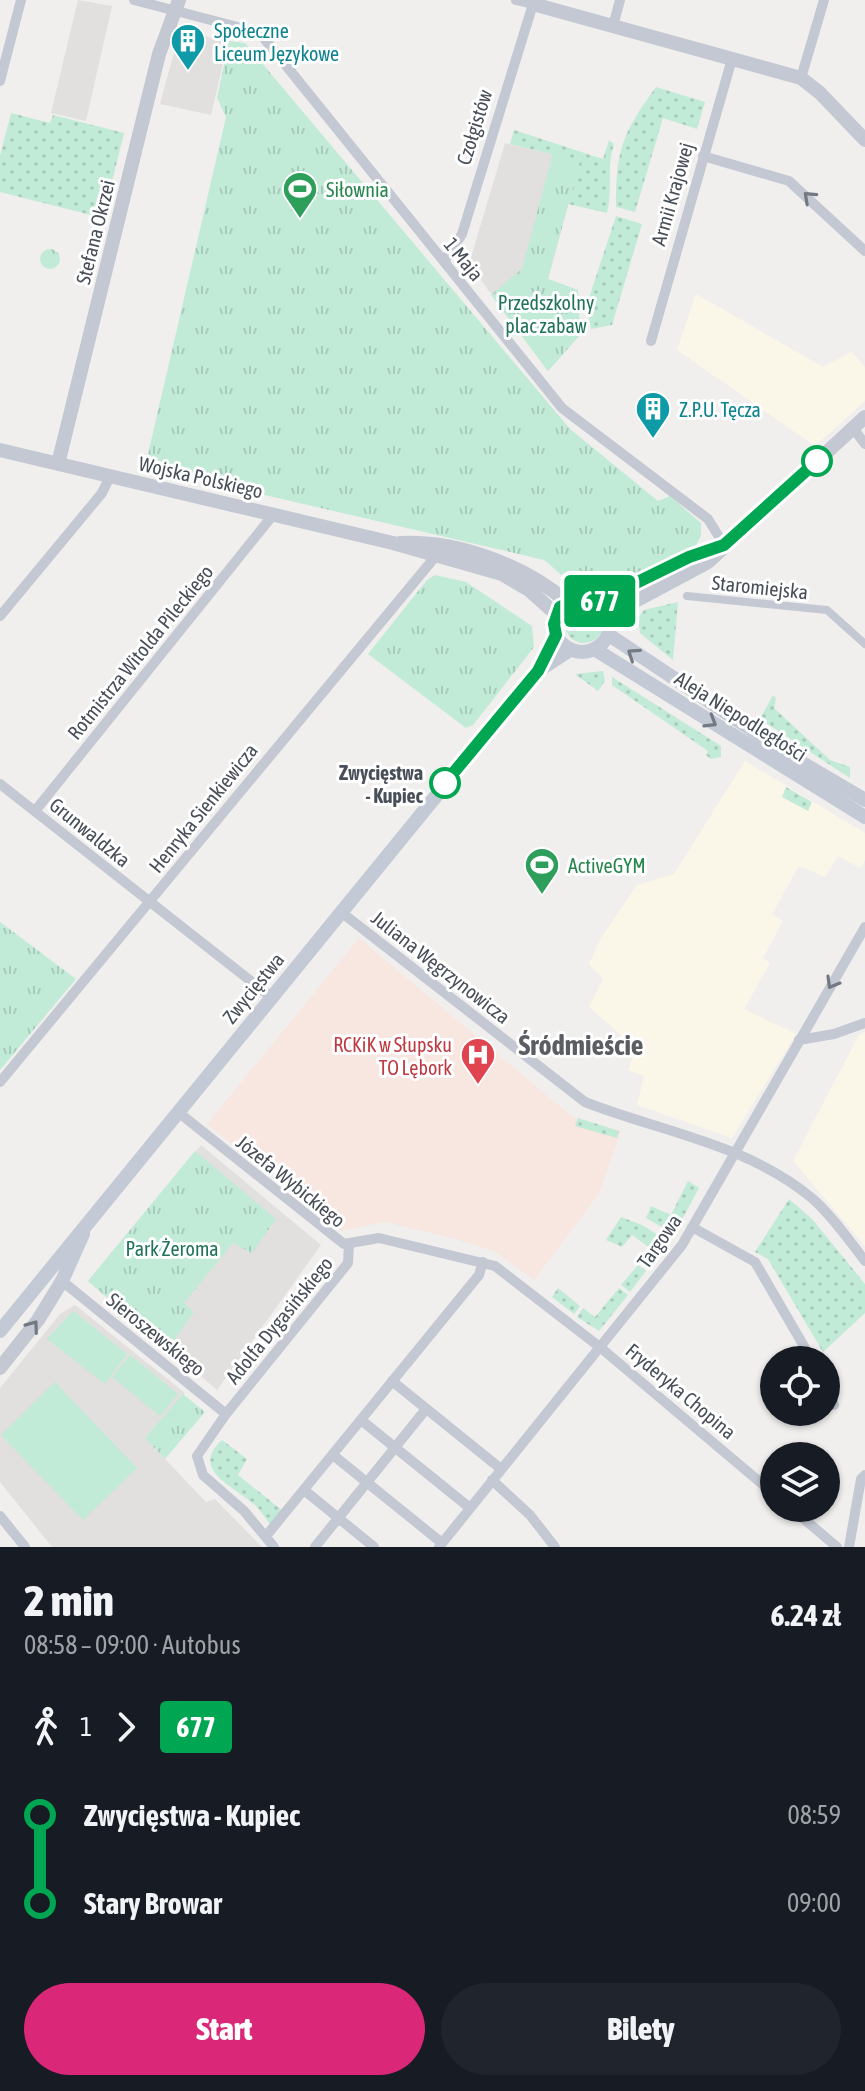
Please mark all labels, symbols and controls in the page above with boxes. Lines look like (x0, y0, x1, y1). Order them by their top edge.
place label: Społeczne Liceum Językowe (214, 19, 339, 65)
building icon: Społeczne Liceum Językowe (169, 22, 207, 72)
street label: Czołgistów (452, 87, 496, 167)
street label: Armii Krajowej (646, 140, 698, 248)
sports icon: Siłownia (281, 170, 319, 220)
street label: Stefana Okrzei (71, 177, 119, 287)
place label: Siłownia (326, 178, 389, 201)
one-way arrow (804, 191, 818, 206)
street label: 1 Maja (440, 233, 488, 285)
park label: Przedszkolny plac zabaw (498, 291, 594, 337)
building icon: Z.P.U. Tęcza (634, 390, 672, 440)
place label: Z.P.U. Tęcza (679, 398, 761, 421)
unlabelled marker (802, 446, 832, 476)
street label: Wojska Polskiego (137, 452, 265, 502)
street label: Rotmistrza Witolda Pileckiego (63, 560, 217, 744)
street label: Staromiejska (711, 571, 809, 603)
line badge: 677 (554, 575, 646, 627)
text: 677 (580, 585, 620, 617)
one-way arrow (628, 649, 642, 664)
street label: Aleja Niepodległości (671, 666, 811, 766)
one-way arrow (702, 712, 717, 727)
street label: Henryka Sienkiewicza (144, 739, 262, 877)
place label: Zwycięstwa - Kupiec (339, 761, 424, 807)
marker: Zwycięstwa - Kupiec (430, 768, 460, 798)
street label: Grunwaldzka (45, 793, 135, 871)
sports icon: ActiveGYM (523, 846, 561, 896)
place label: ActiveGYM (568, 854, 646, 877)
street label: Juliana Węgrzynowicza (367, 906, 515, 1028)
street label: Zwycięstwa (218, 948, 288, 1028)
one-way arrow (826, 974, 842, 989)
district label: Śródmieście (518, 1029, 644, 1061)
place label: RCKiK w Słupsku TO Lębork (333, 1033, 452, 1079)
hospital icon: RCKiK w Słupsku TO Lębork (459, 1036, 497, 1086)
street label: Józefa Wybickiego (232, 1130, 350, 1232)
street label: Targowa (632, 1210, 686, 1272)
park label: Park Żeroma (125, 1237, 219, 1260)
street label: Adolfa Dygasińskiego (221, 1252, 337, 1388)
street label: Sieroszewskiego (103, 1288, 209, 1380)
one-way arrow (23, 1320, 38, 1334)
street label: Fryderyka Chopina (621, 1338, 741, 1444)
map controls (760, 1346, 840, 1522)
button: locate (760, 1346, 840, 1426)
button: layers (760, 1442, 840, 1522)
text: 2 min (24, 1575, 114, 1625)
text: 6.24 zł (771, 1598, 841, 1632)
text: 08:58 – 09:00 · Autobus (24, 1630, 241, 1660)
icon: walk (24, 1705, 68, 1749)
icon: forward (104, 1705, 148, 1749)
text: 677 (176, 1711, 216, 1743)
text: 1 (80, 1712, 92, 1742)
text: Zwycięstwa - Kupiec (84, 1798, 300, 1832)
text: 08:59 (787, 1800, 841, 1830)
text: Stary Browar (84, 1886, 222, 1920)
text: 09:00 (787, 1888, 841, 1918)
button: Start (24, 1983, 425, 2075)
button: Bilety (441, 1983, 841, 2075)

